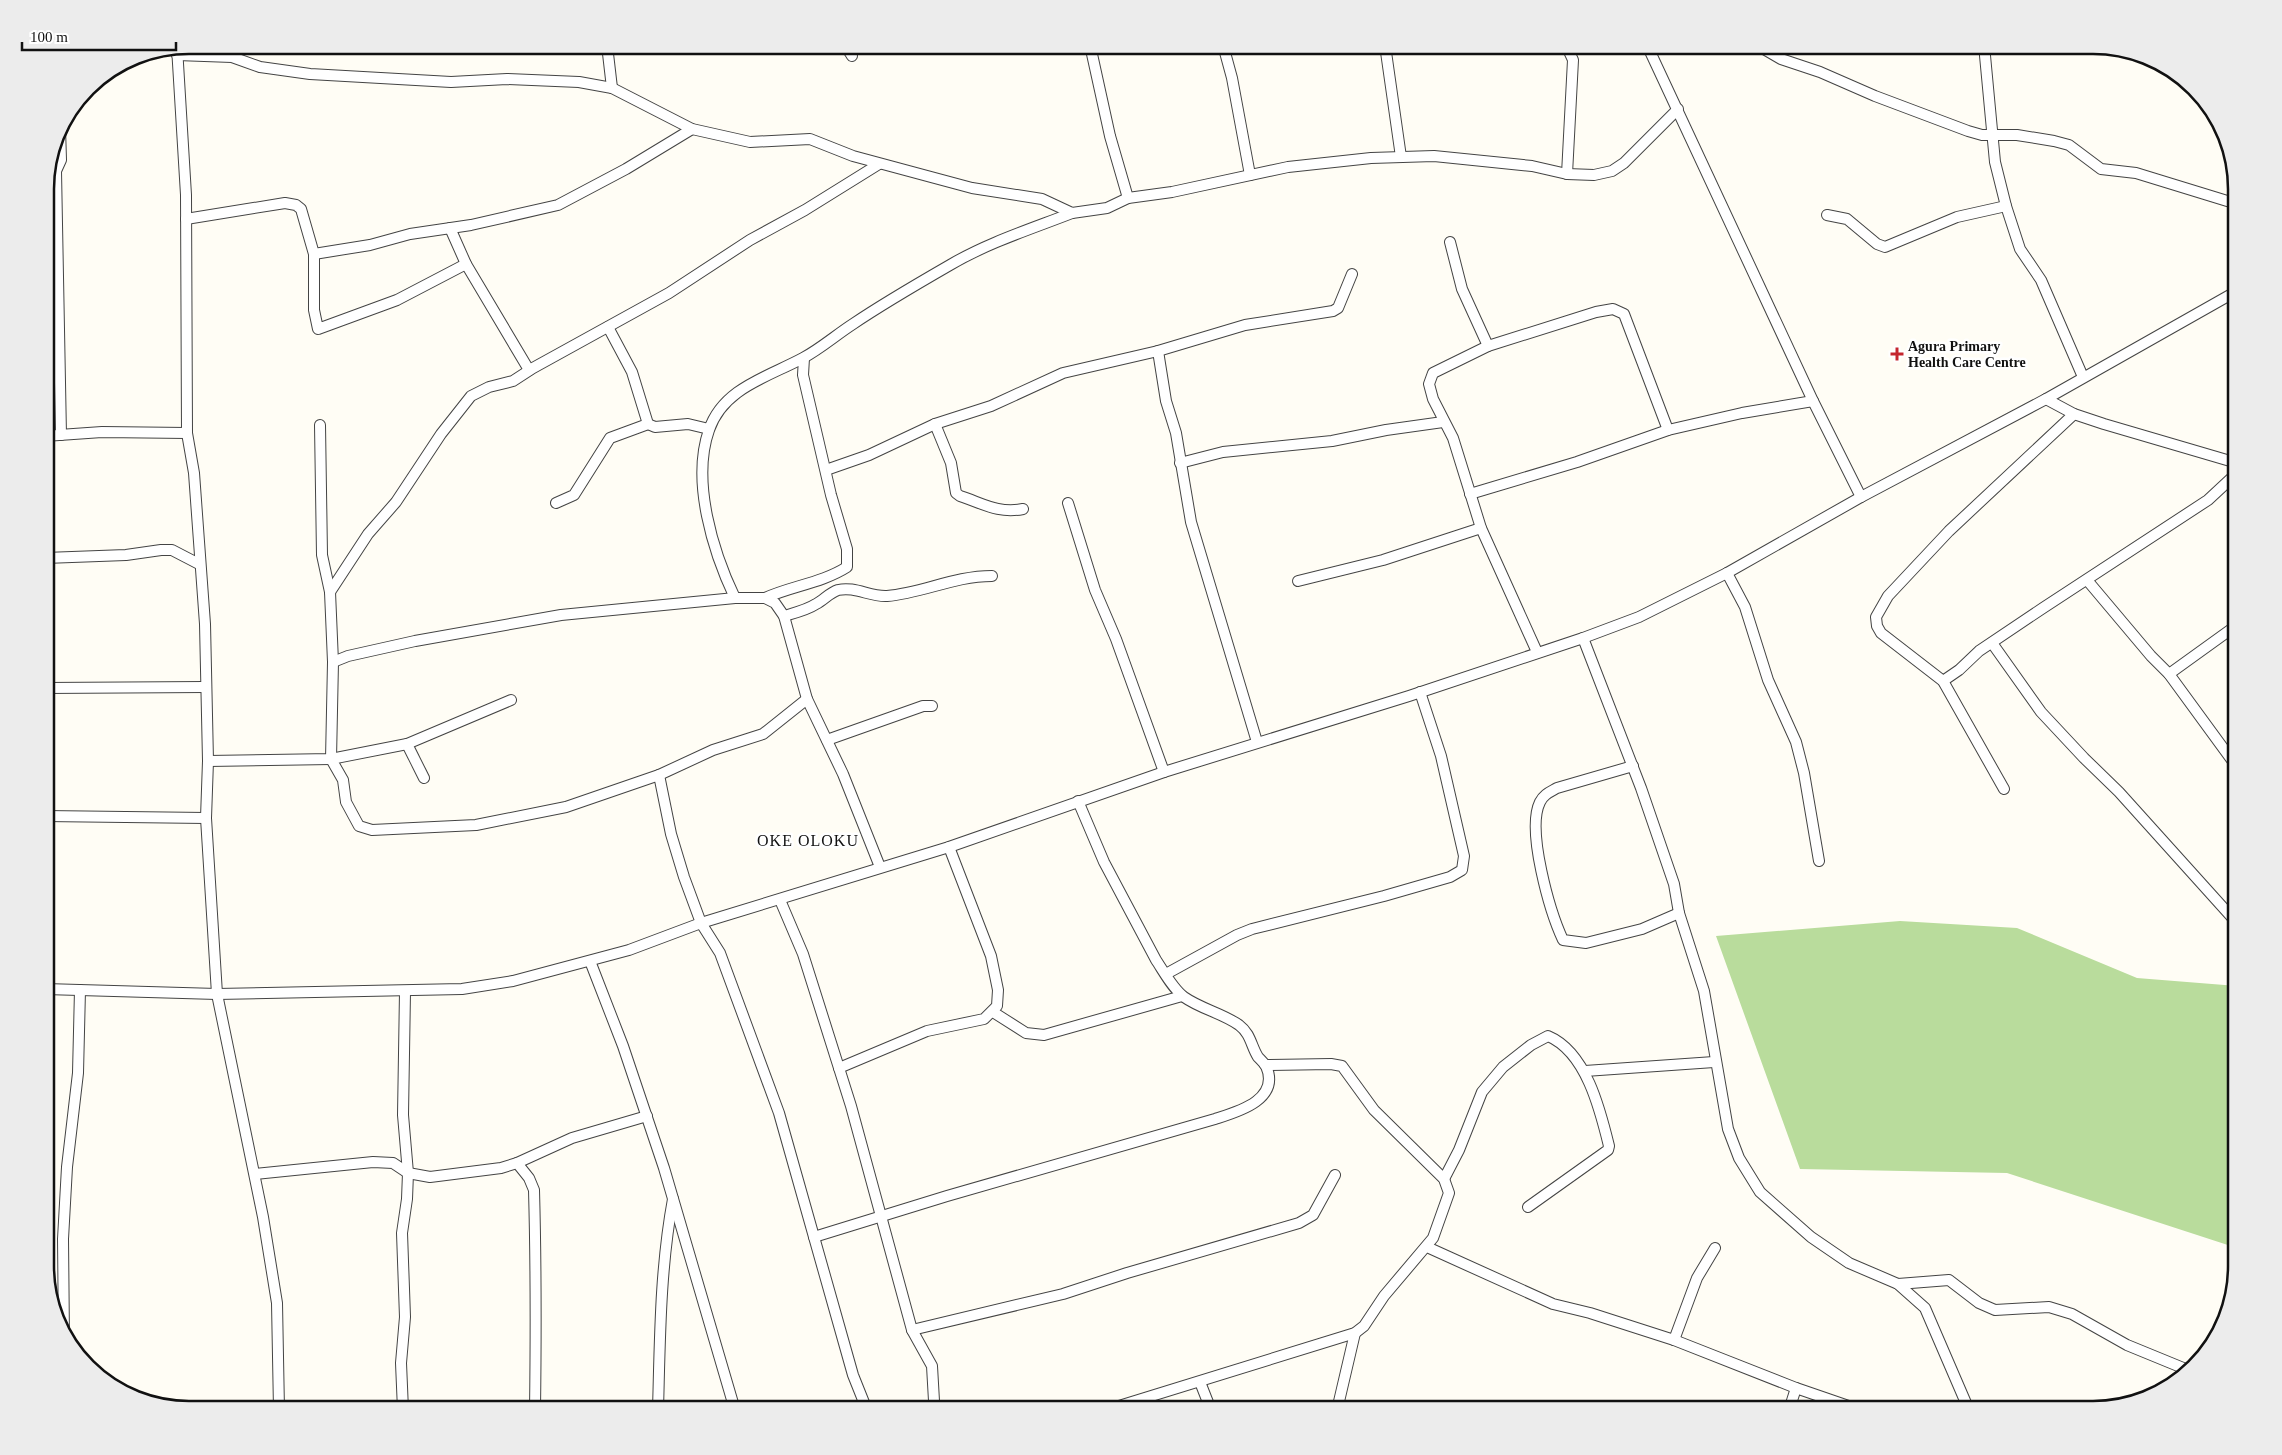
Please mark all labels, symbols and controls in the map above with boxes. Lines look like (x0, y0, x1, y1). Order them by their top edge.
scale bar (22, 20, 176, 52)
text: 100 m (30, 29, 68, 45)
place label: Agura Primary Health Care Centre (1908, 339, 2026, 370)
marker: Agura Primary Health Care Centre (1890, 347, 1904, 361)
district label: OKE OLOKU (757, 832, 859, 849)

